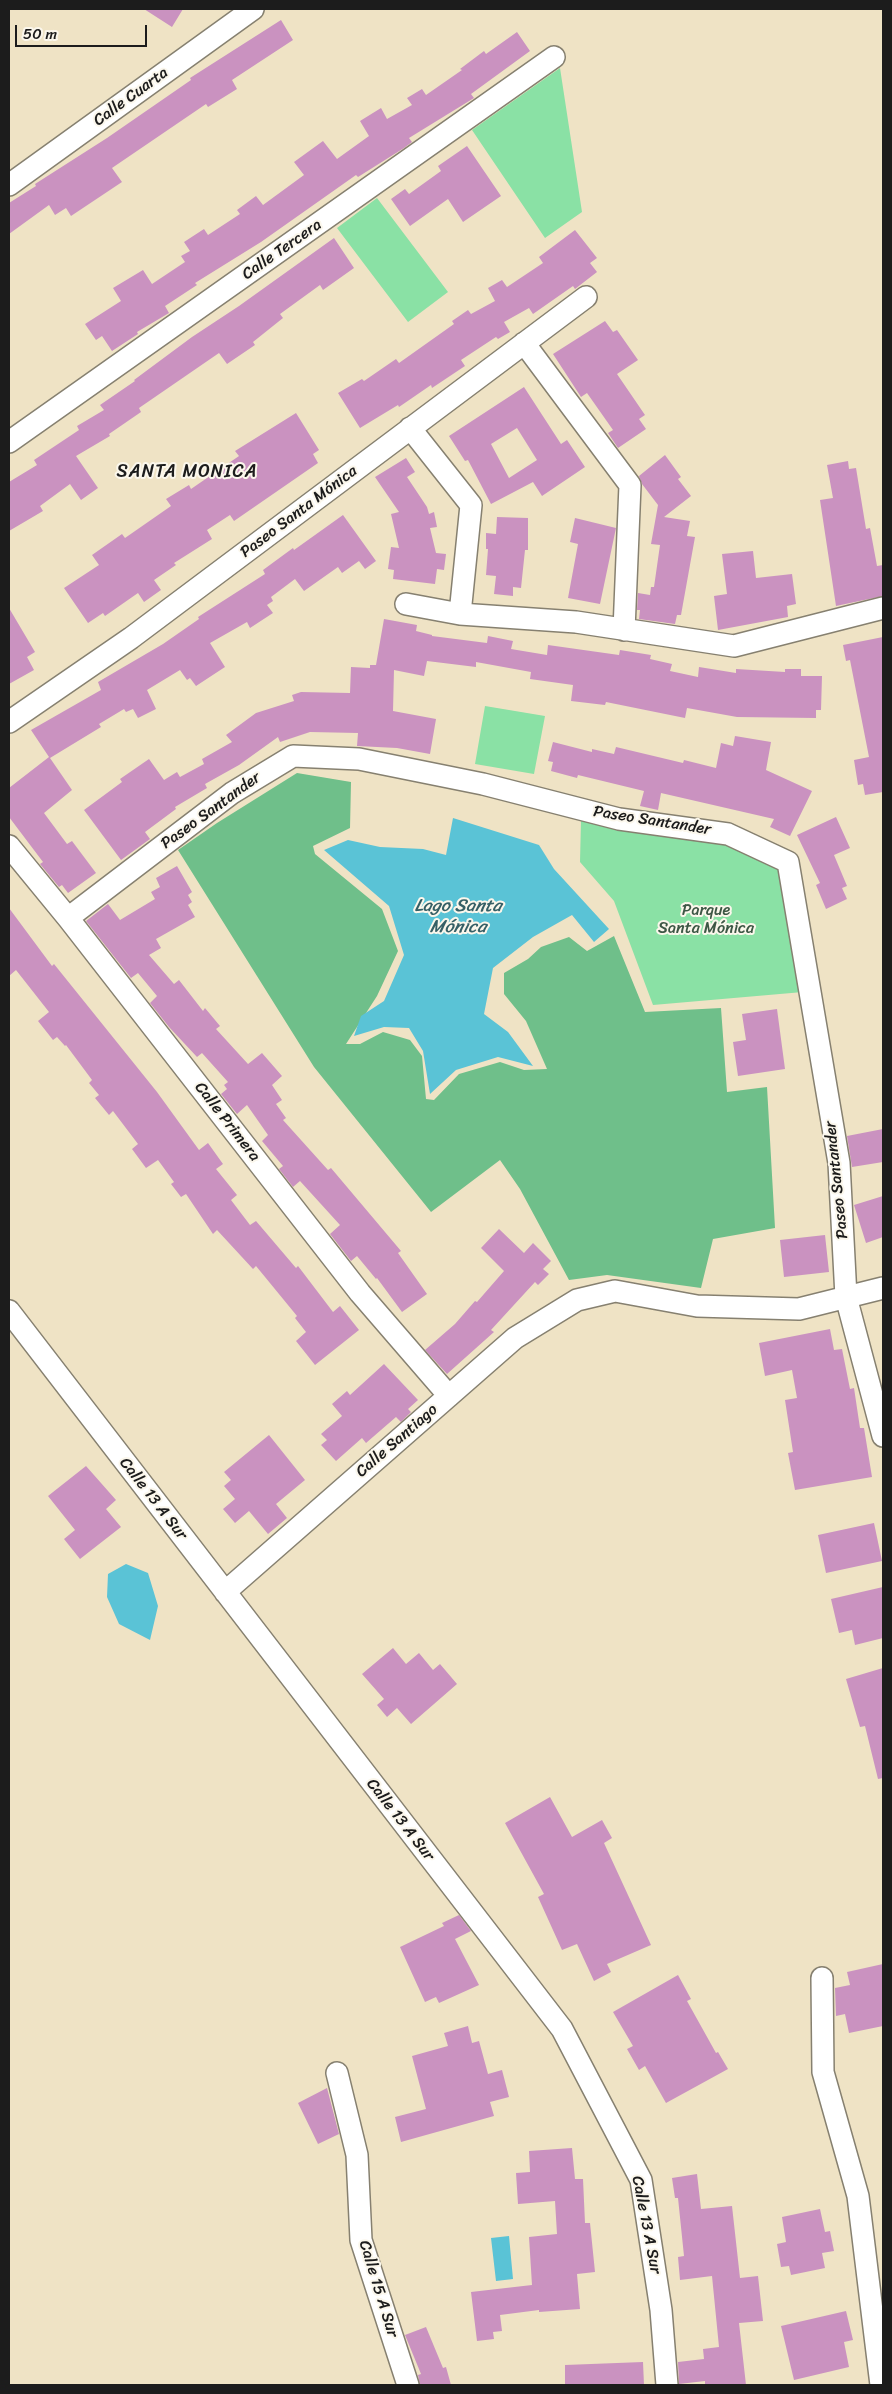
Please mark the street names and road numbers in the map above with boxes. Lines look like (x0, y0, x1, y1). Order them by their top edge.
street label: Calle Cuarta (90, 63, 172, 131)
street label: Calle Tercera (239, 216, 325, 284)
street label: Paseo Santa Mónica (237, 462, 361, 562)
street label: Paseo Santander (157, 768, 265, 854)
street label: Paseo Santander (592, 802, 712, 840)
street label: Calle Primera (190, 1079, 264, 1165)
street label: Paseo Santander (821, 1120, 853, 1240)
street label: Calle Santiago (352, 1400, 442, 1482)
street label: Calle 13 A Sur (115, 1454, 191, 1544)
street label: Calle 13 A Sur (362, 1775, 438, 1865)
street label: Calle 13 A Sur (627, 2174, 665, 2276)
street label: Calle 15 A Sur (354, 2238, 402, 2340)

